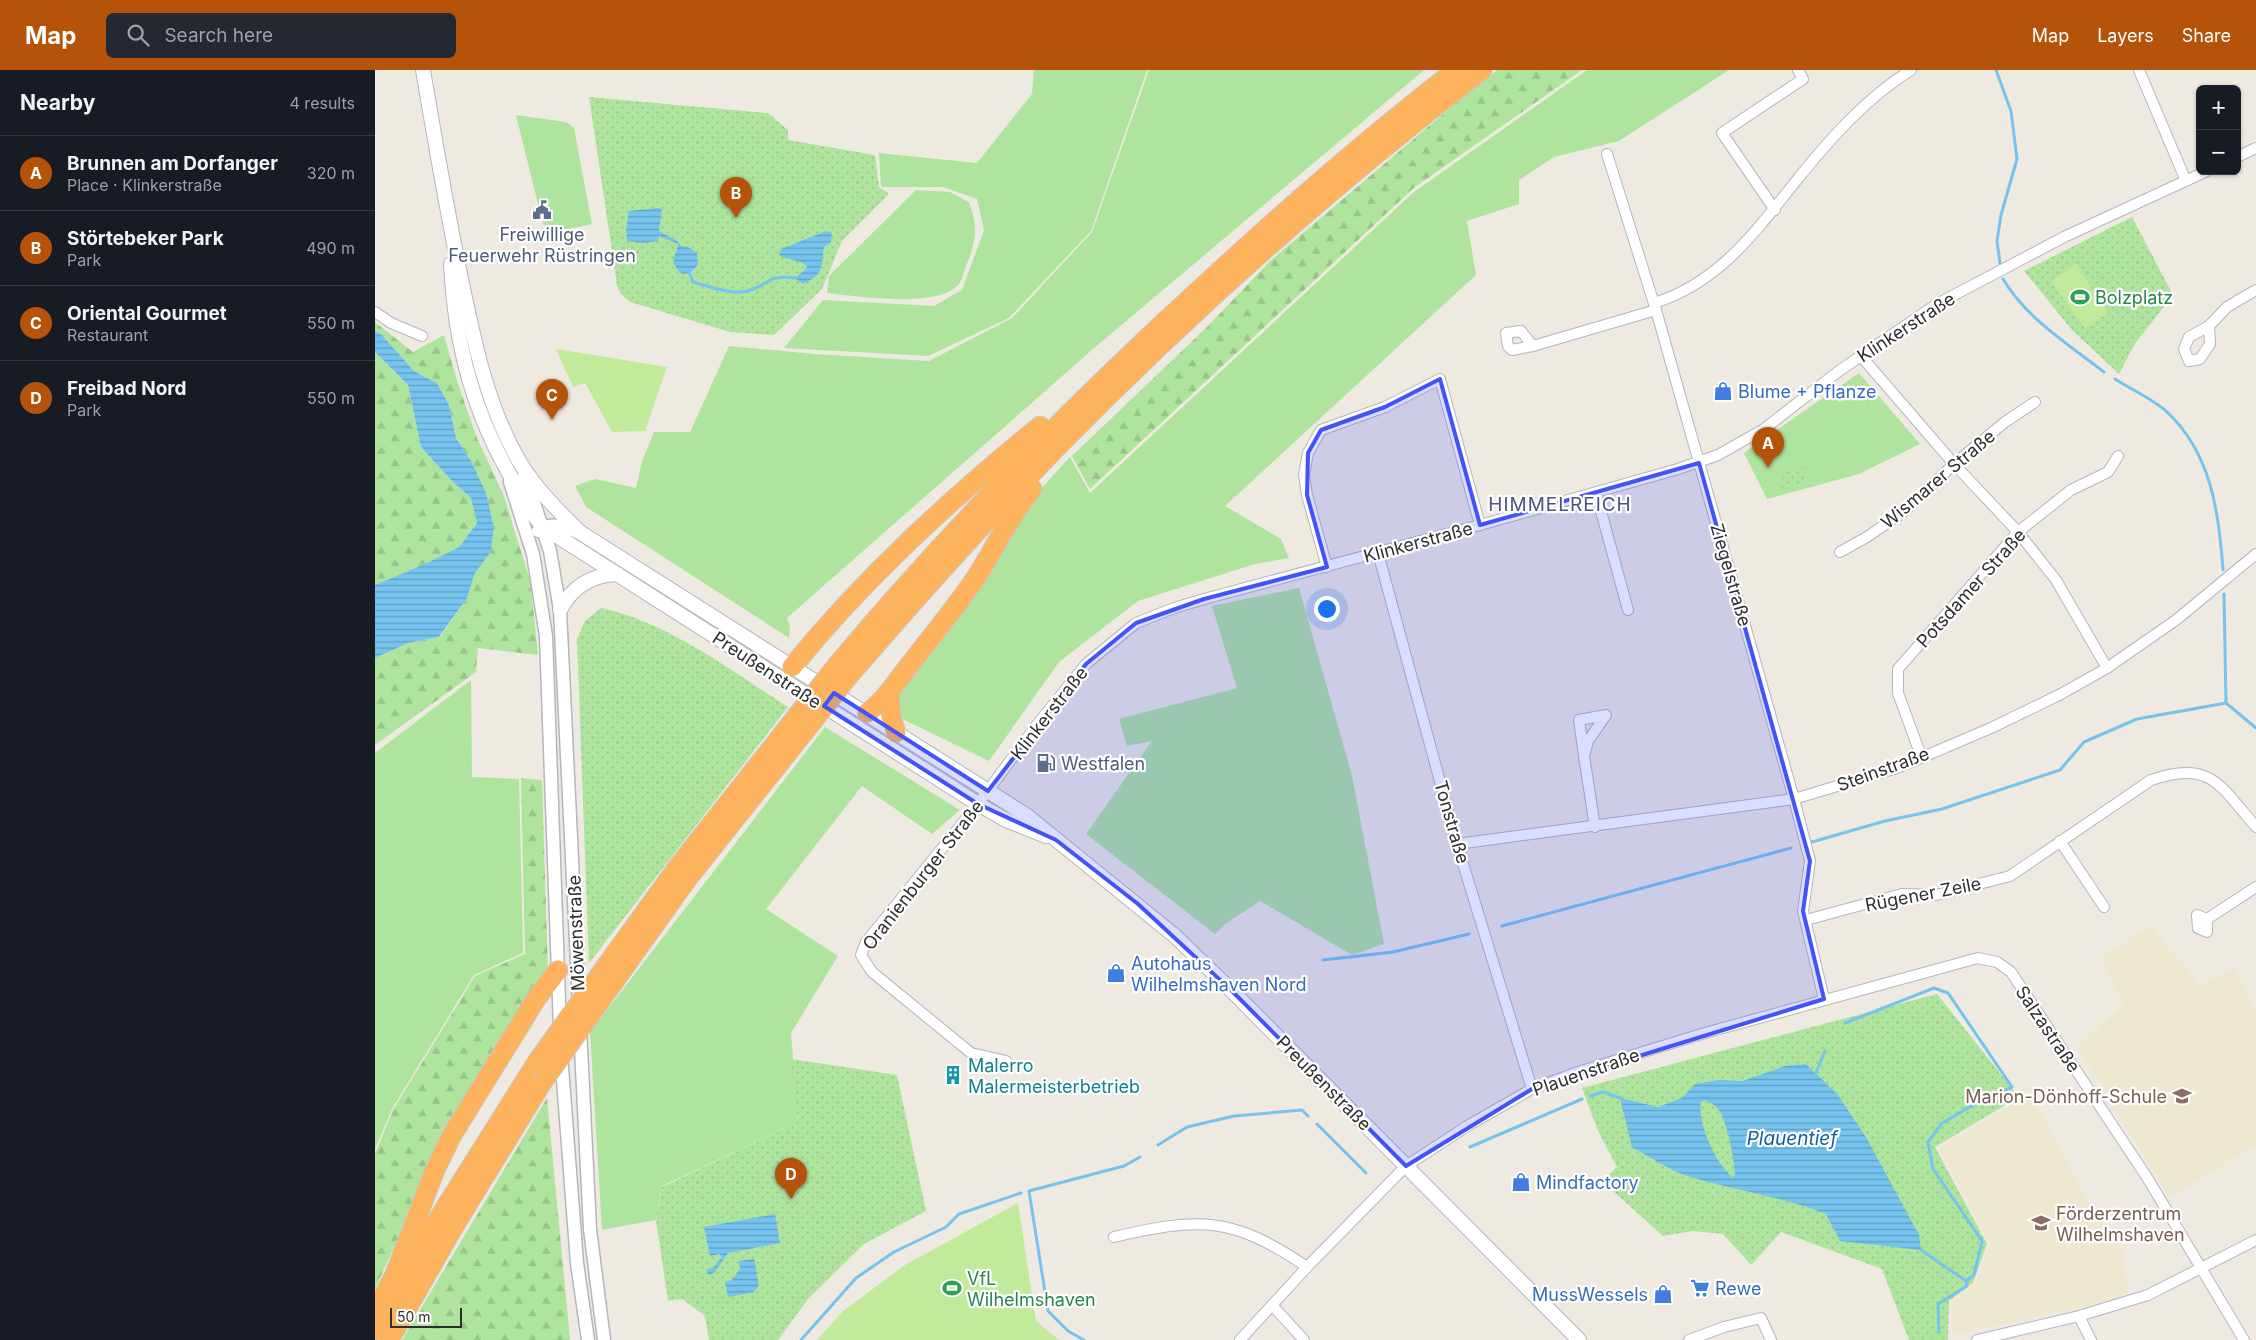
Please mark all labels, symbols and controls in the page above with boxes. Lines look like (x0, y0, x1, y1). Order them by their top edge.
search box (106, 13, 456, 58)
text: Map (25, 21, 76, 50)
icon: search (124, 21, 152, 49)
text: Search here (164, 24, 273, 47)
text: Map (2032, 25, 2069, 46)
text: Layers (2097, 25, 2154, 46)
text: Share (2182, 25, 2231, 46)
map controls (2196, 85, 2241, 175)
button: + (2196, 85, 2241, 130)
text: Nearby (20, 90, 95, 115)
text: 4 results (290, 93, 355, 113)
button: − (2196, 130, 2241, 175)
text: Brunnen am Dorfanger (67, 152, 278, 175)
text: A (30, 163, 42, 183)
text: 320 m (307, 163, 355, 183)
text: Place · Klinkerstraße (67, 175, 222, 195)
pin: B (720, 177, 752, 218)
public building icon: Freiwillige Feuerwehr Rüstringen (531, 199, 553, 221)
place label: Freiwillige Feuerwehr Rüstringen (448, 224, 636, 266)
text: Störtebeker Park (67, 227, 224, 250)
text: B (31, 238, 41, 258)
text: 490 m (306, 238, 355, 258)
text: Park (67, 250, 101, 270)
sports icon: Bolzplatz (2069, 286, 2091, 308)
place label: Bolzplatz (2095, 287, 2173, 308)
street label: Klinkerstraße (1853, 288, 1959, 366)
text: Oriental Gourmet (67, 302, 227, 325)
text: C (30, 313, 42, 333)
text: 550 m (307, 313, 355, 333)
text: Restaurant (67, 325, 148, 345)
text: Freibad Nord (67, 377, 187, 400)
pin: C (536, 379, 568, 420)
shop icon: Blume + Pflanze (1712, 380, 1734, 402)
place label: Blume + Pflanze (1738, 381, 1877, 402)
text: D (30, 388, 42, 408)
text: 550 m (307, 388, 355, 408)
text: Park (67, 400, 101, 420)
street label: Wismarer Straße (1877, 425, 1999, 533)
pin: A (1752, 427, 1784, 468)
district label: HIMMELREICH (1488, 493, 1632, 516)
street label: Klinkerstraße (1361, 517, 1475, 567)
street label: Ziegelstraße (1706, 521, 1756, 629)
street label: Potsdamer Straße (1912, 524, 2030, 652)
your location (1314, 596, 1340, 622)
street label: Preußenstraße (709, 627, 825, 713)
street label: Klinkerstraße (1006, 662, 1092, 764)
street label: Steinstraße (1834, 743, 1932, 795)
fuel station icon: Westfalen (1035, 752, 1057, 774)
place label: Westfalen (1061, 753, 1145, 774)
street label: Tonstraße (1430, 778, 1474, 866)
street label: Oranienburger Straße (858, 796, 988, 954)
street label: Rügener Zeile (1863, 872, 1983, 916)
street label: Möwenstraße (563, 875, 589, 991)
place label: Autohaus Wilhelmshaven Nord (1131, 953, 1307, 995)
shop icon: Autohaus Wilhelmshaven Nord (1105, 962, 1127, 984)
street label: Salzastraße (2011, 982, 2085, 1076)
street label: Preußenstraße (1272, 1031, 1376, 1135)
street label: Plauenstraße (1530, 1044, 1642, 1100)
place label: Malerro Malermeisterbetrieb (968, 1055, 1140, 1097)
building icon: Malerro Malermeisterbetrieb (942, 1064, 964, 1086)
school or university icon: Marion-Dönhoff-Schule (2171, 1085, 2193, 1107)
place label: Marion-Dönhoff-Schule (1965, 1086, 2167, 1107)
water label: Plauentief (1747, 1127, 1839, 1150)
pin: D (775, 1158, 807, 1199)
shop icon: Mindfactory (1510, 1171, 1532, 1193)
place label: Mindfactory (1536, 1172, 1639, 1193)
place label: Förderzentrum Wilhelmshaven (2056, 1203, 2185, 1245)
school or university icon: Förderzentrum Wilhelmshaven (2030, 1212, 2052, 1234)
place label: VfL Wilhelmshaven (967, 1268, 1096, 1310)
sports icon: VfL Wilhelmshaven (941, 1277, 963, 1299)
supermarket icon: Rewe (1689, 1277, 1711, 1299)
place label: Rewe (1715, 1278, 1761, 1299)
shop icon: MussWessels (1652, 1283, 1674, 1305)
place label: MussWessels (1532, 1284, 1648, 1305)
scale bar (390, 1305, 463, 1328)
text: 50 m (397, 1308, 431, 1325)

